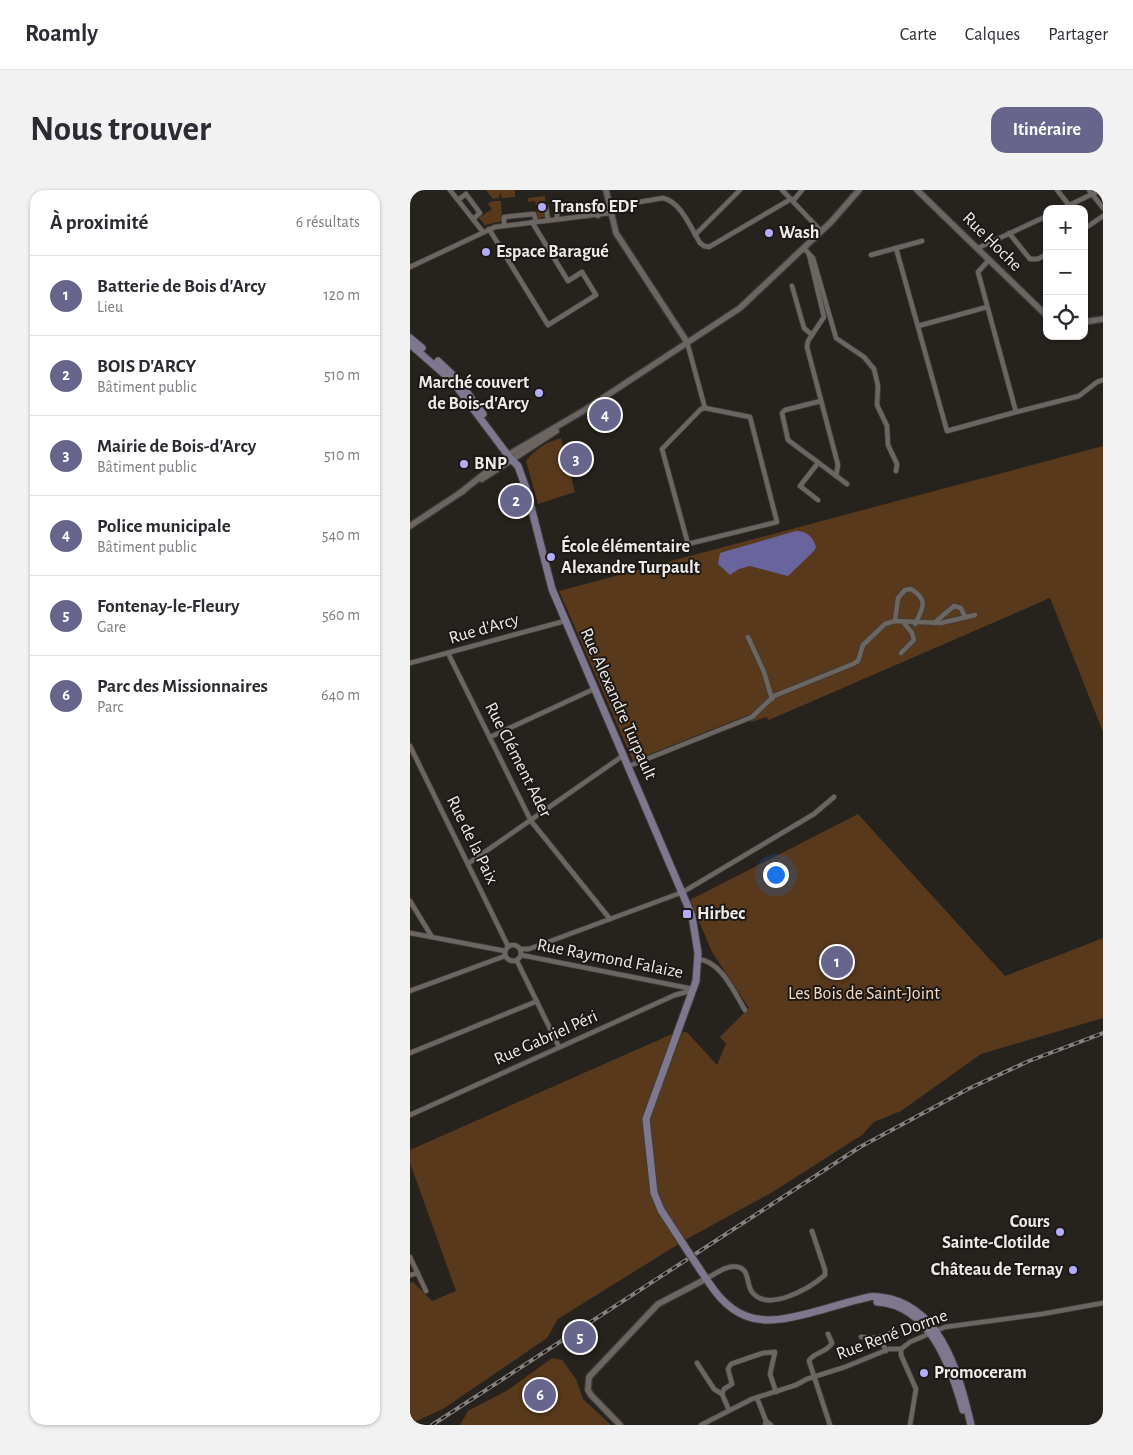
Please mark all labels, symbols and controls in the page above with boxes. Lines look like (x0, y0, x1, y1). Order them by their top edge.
text: Roamly (25, 22, 98, 46)
text: Carte (900, 26, 937, 44)
text: Calques (965, 26, 1020, 44)
text: Partager (1048, 26, 1108, 44)
button: Itinéraire (991, 107, 1103, 153)
text: Nous trouver (30, 112, 211, 147)
place label: Transfo EDF (552, 198, 638, 216)
marker: Transfo EDF (536, 201, 548, 213)
map controls (1043, 205, 1088, 340)
button: + (1043, 205, 1088, 250)
street label: Rue Hoche (959, 209, 1025, 275)
text: À proximité (50, 212, 148, 233)
text: 6 résultats (296, 214, 360, 230)
place label: Wash (779, 224, 819, 242)
marker: Wash (763, 227, 775, 239)
place label: Espace Baragué (496, 243, 609, 261)
marker: Espace Baragué (480, 246, 492, 258)
button: − (1043, 250, 1088, 295)
text: Batterie de Bois d'Arcy (97, 277, 266, 296)
text: 1 (63, 287, 69, 303)
text: 120 m (323, 287, 360, 303)
button: locate (1043, 295, 1088, 340)
text: Lieu (97, 299, 123, 315)
text: BOIS D'ARCY (97, 357, 196, 376)
text: 2 (62, 367, 70, 383)
text: 510 m (324, 367, 360, 383)
place label: Marché couvert de Bois-d'Arcy (419, 374, 530, 413)
text: Bâtiment public (97, 379, 197, 395)
marker: Marché couvert de Bois-d'Arcy (533, 387, 545, 399)
pin: 4 (589, 396, 621, 434)
text: Mairie de Bois-d'Arcy (97, 437, 256, 456)
pin: 3 (560, 440, 592, 478)
text: 3 (63, 447, 69, 463)
text: 510 m (324, 447, 360, 463)
place label: BNP (474, 455, 507, 473)
marker: BNP (458, 458, 470, 470)
text: Bâtiment public (97, 459, 197, 475)
pin: 2 (500, 482, 532, 520)
text: Police municipale (97, 517, 231, 536)
text: 4 (62, 527, 70, 543)
text: 540 m (322, 527, 360, 543)
place label: École élémentaire Alexandre Turpault (561, 535, 700, 577)
text: Bâtiment public (97, 539, 197, 555)
marker: École élémentaire Alexandre Turpault (545, 551, 557, 563)
text: Fontenay-le-Fleury (97, 597, 240, 616)
text: 5 (63, 607, 69, 623)
text: 560 m (322, 607, 360, 623)
street label: Rue d'Arcy (447, 610, 521, 648)
text: Gare (97, 619, 126, 635)
street label: Rue Alexandre Turpault (576, 626, 660, 783)
text: Parc des Missionnaires (97, 677, 268, 696)
text: 6 (62, 687, 70, 703)
text: 640 m (321, 687, 360, 703)
text: Parc (97, 699, 123, 715)
street label: Rue Clément Ader (481, 700, 555, 821)
street label: Rue de la Paix (443, 793, 501, 887)
your location (763, 862, 789, 888)
place label: Hirbec (697, 905, 745, 923)
marker: Hirbec (681, 908, 693, 920)
street label: Rue Raymond Falaize (535, 936, 685, 982)
pin: 1 (821, 943, 853, 981)
park label: Les Bois de Saint-Joint (788, 985, 940, 1003)
street label: Rue Gabriel Péri (492, 1007, 600, 1069)
place label: Cours Sainte-Clotilde (942, 1213, 1050, 1252)
marker: Cours Sainte-Clotilde (1054, 1226, 1066, 1238)
place label: Château de Ternay (931, 1261, 1064, 1279)
marker: Château de Ternay (1067, 1264, 1079, 1276)
street label: Rue René Dorme (834, 1307, 950, 1363)
pin: 5 (564, 1318, 596, 1356)
place label: Promoceram (934, 1364, 1027, 1382)
marker: Promoceram (918, 1367, 930, 1379)
pin: 6 (524, 1376, 556, 1414)

